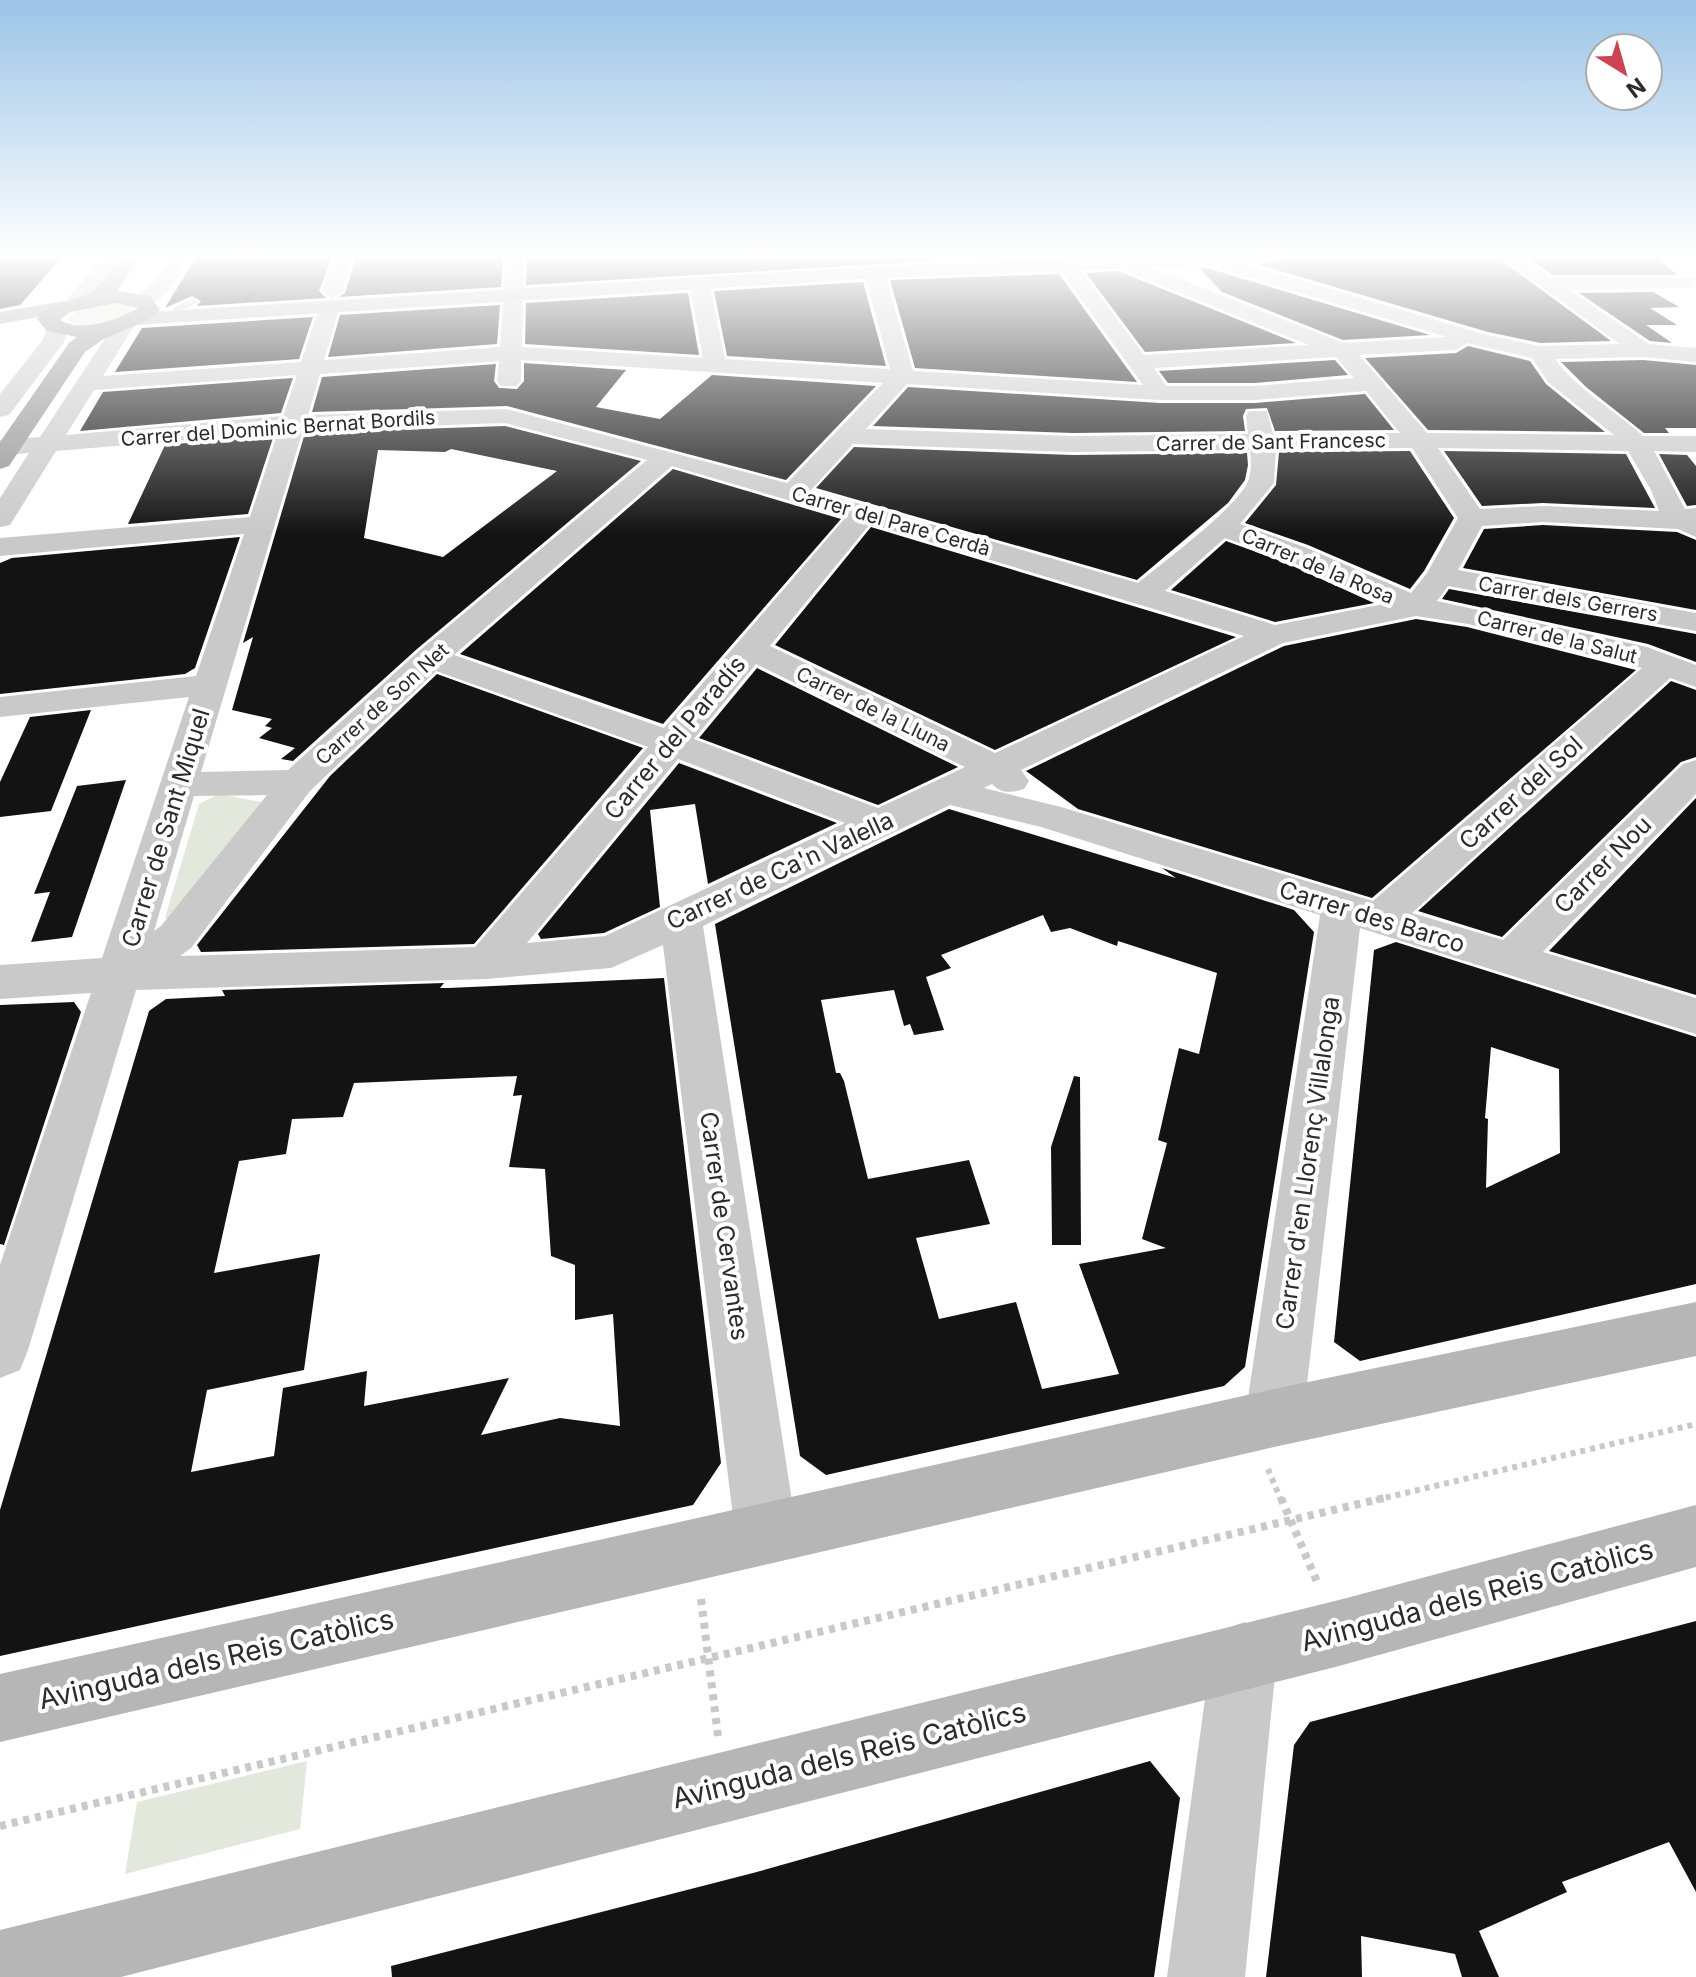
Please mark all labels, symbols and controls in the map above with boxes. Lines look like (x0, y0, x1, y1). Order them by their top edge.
north arrow (1584, 32, 1664, 112)
text: N (1622, 73, 1651, 103)
street label: Carrer del Dominic Bernat Bordils (120, 405, 436, 451)
street label: Carrer de Sant Francesc (1156, 428, 1386, 456)
street label: Carrer del Pare Cerdà (789, 481, 993, 561)
street label: Carrer de la Rosa (1238, 523, 1398, 609)
street label: Carrer dels Gerrers (1476, 571, 1660, 627)
street label: Carrer de la Salut (1474, 605, 1640, 669)
street label: Carrer de Son Net (311, 638, 454, 770)
street label: Carrer del Paradís (598, 650, 751, 825)
street label: Carrer de la Lluna (792, 661, 954, 757)
street label: Carrer de Sant Miquel (115, 705, 216, 951)
street label: Carrer del Sol (1453, 730, 1588, 855)
street label: Carrer de Ca'n Valella (662, 805, 898, 936)
street label: Carrer Nou (1548, 810, 1657, 919)
street label: Carrer des Barco (1276, 874, 1469, 959)
street label: Carrer d'en Llorenç Villalonga (1270, 994, 1345, 1332)
street label: Carrer de Cervantes (694, 1110, 755, 1342)
street label: Avinguda dels Reis Catòlics (1297, 1532, 1657, 1658)
street label: Avinguda dels Reis Catòlics (35, 1602, 397, 1716)
street label: Avinguda dels Reis Catòlics (669, 1695, 1029, 1815)

